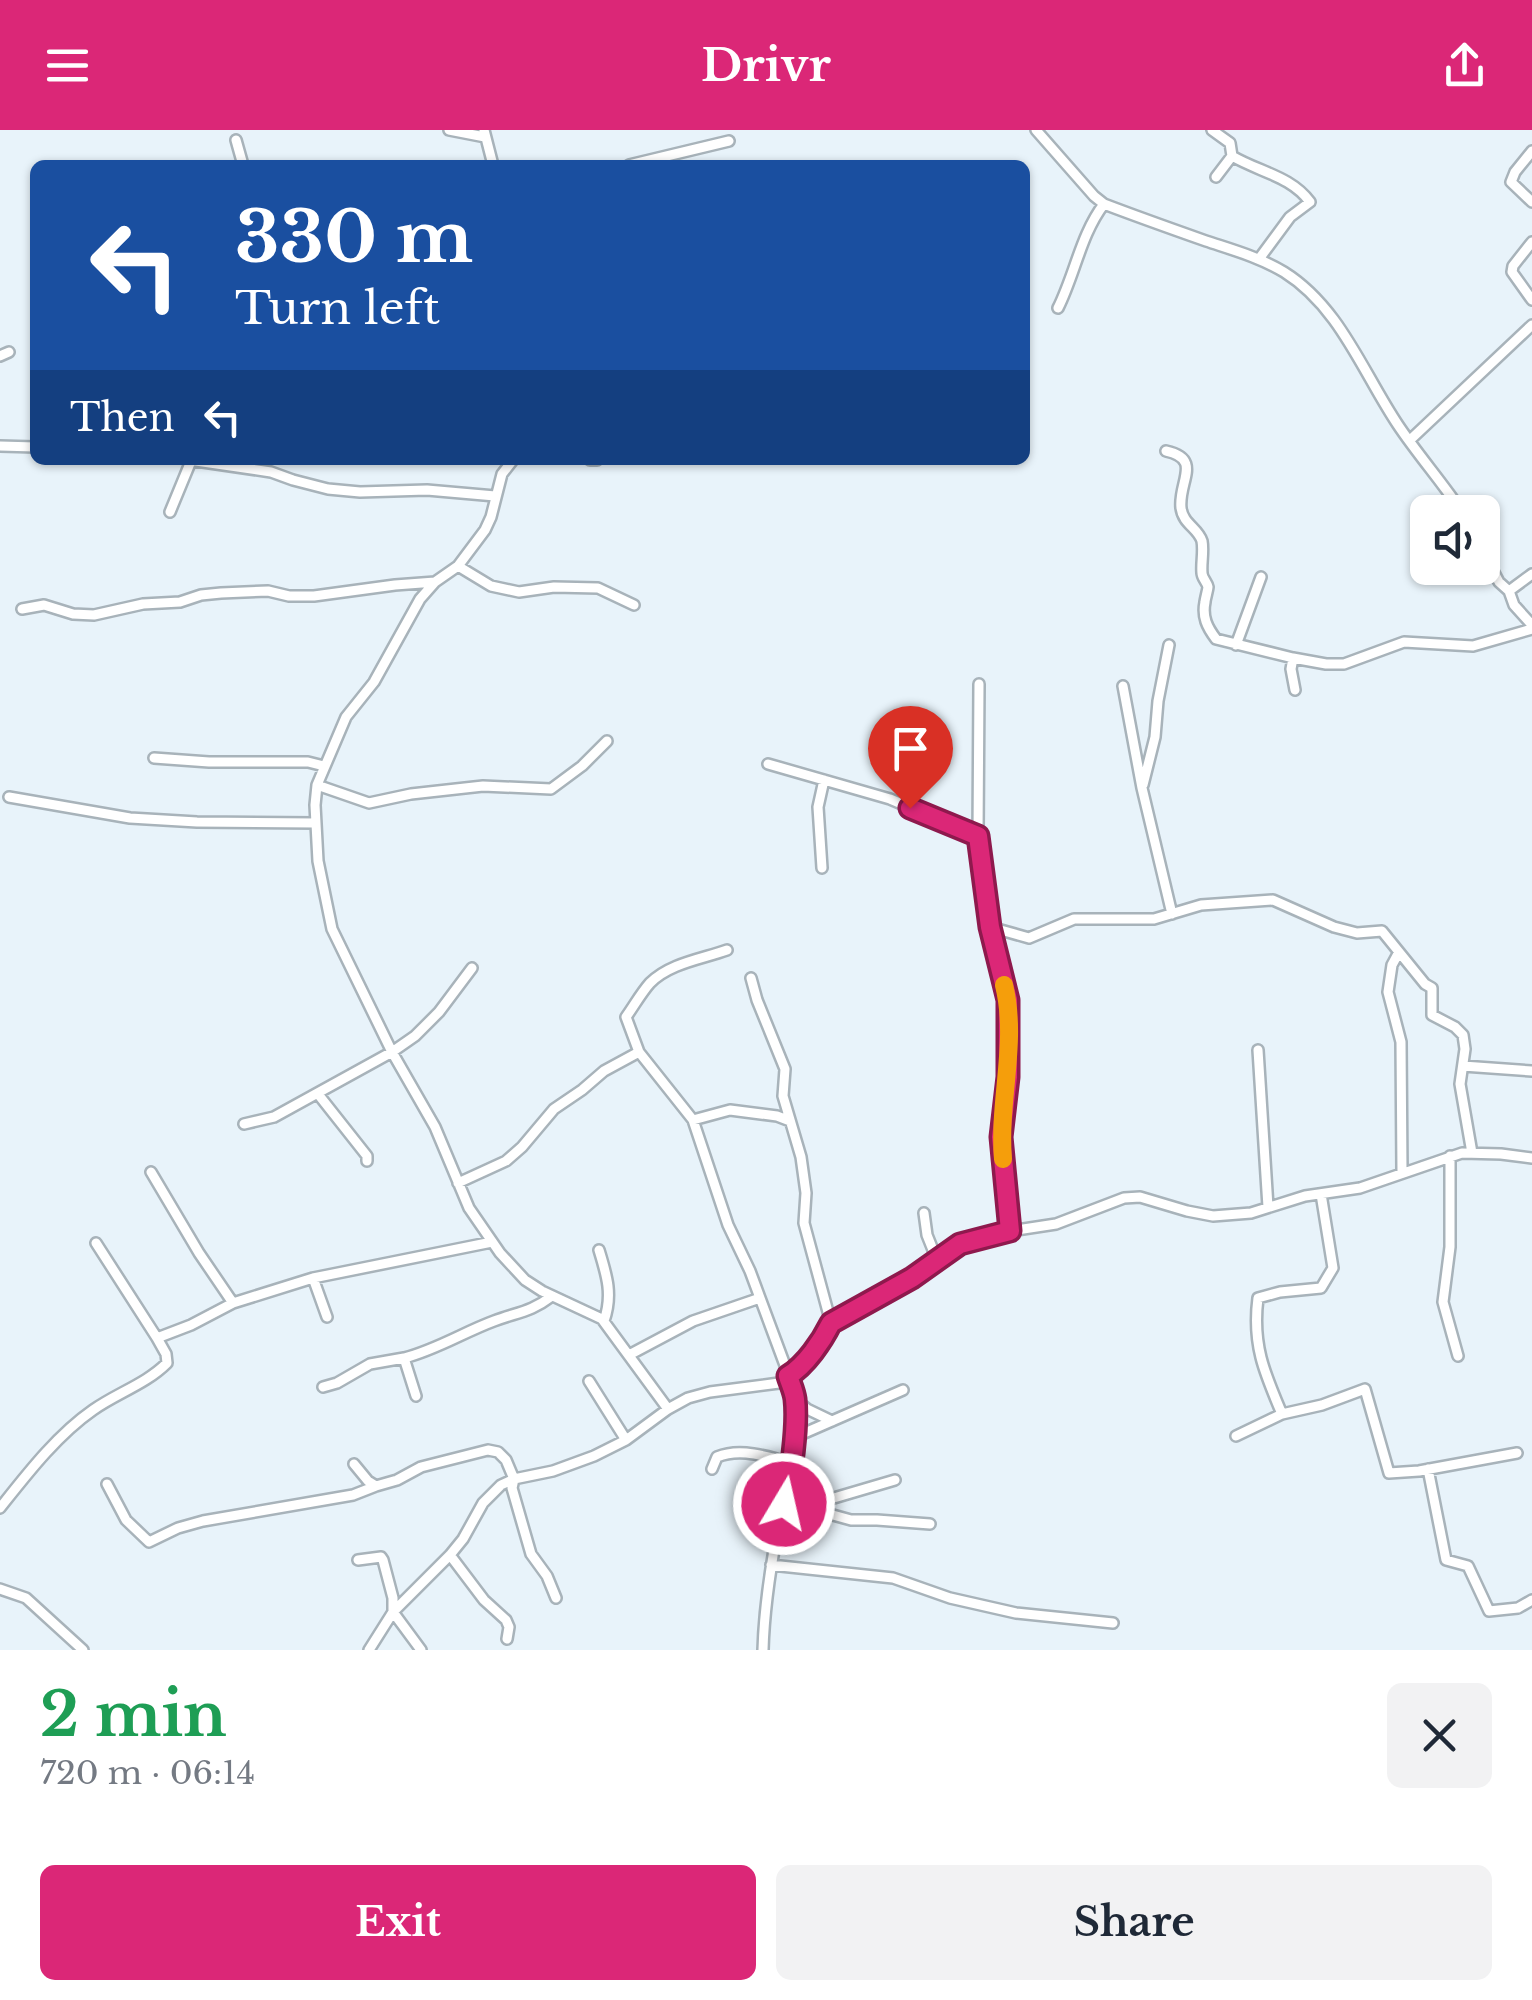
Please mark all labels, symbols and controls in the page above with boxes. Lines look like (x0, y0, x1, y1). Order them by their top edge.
text: Drivr (701, 37, 831, 93)
icon: menu (40, 38, 95, 93)
icon: share (1437, 38, 1492, 93)
text: 330 m (235, 194, 473, 281)
icon: left (70, 200, 200, 330)
text: Turn left (235, 280, 440, 336)
icon: left (195, 390, 250, 445)
text: Then (70, 394, 175, 441)
map controls (1410, 495, 1500, 585)
button: sound (1410, 495, 1500, 585)
pin (868, 706, 953, 809)
icon: arrive (883, 721, 938, 776)
position arrow (732, 1452, 836, 1556)
text: 2 min (40, 1678, 227, 1752)
button: close (1387, 1683, 1492, 1788)
text: 720 m · 06:14 (40, 1753, 255, 1793)
button: Exit (40, 1865, 756, 1980)
button: Share (776, 1865, 1492, 1980)

